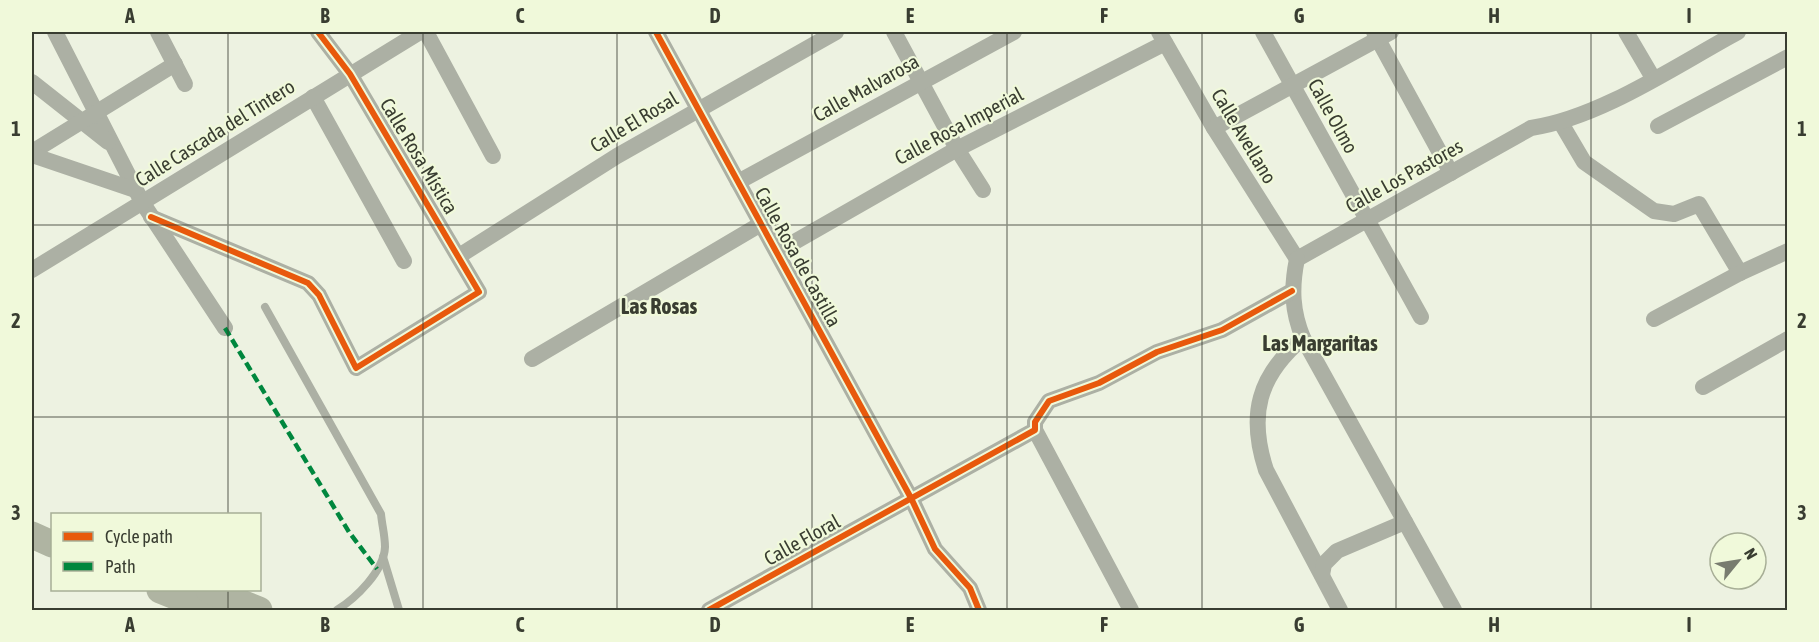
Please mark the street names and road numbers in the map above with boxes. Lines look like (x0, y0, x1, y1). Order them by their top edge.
street label: Calle Malvarosa (809, 49, 923, 126)
street label: Calle Cascada del Tintero (131, 74, 299, 191)
street label: Calle Olmo (1304, 75, 1363, 157)
street label: Calle Rosa Imperial (891, 82, 1028, 169)
street label: Calle Avellano (1207, 84, 1282, 187)
street label: Calle El Rosal (586, 86, 682, 157)
street label: Calle Rosa Mística (376, 94, 463, 218)
street label: Calle Los Pastores (1341, 134, 1466, 217)
street label: Calle Rosa de Castilla (751, 183, 846, 331)
street label: Calle Floral (760, 509, 844, 570)

